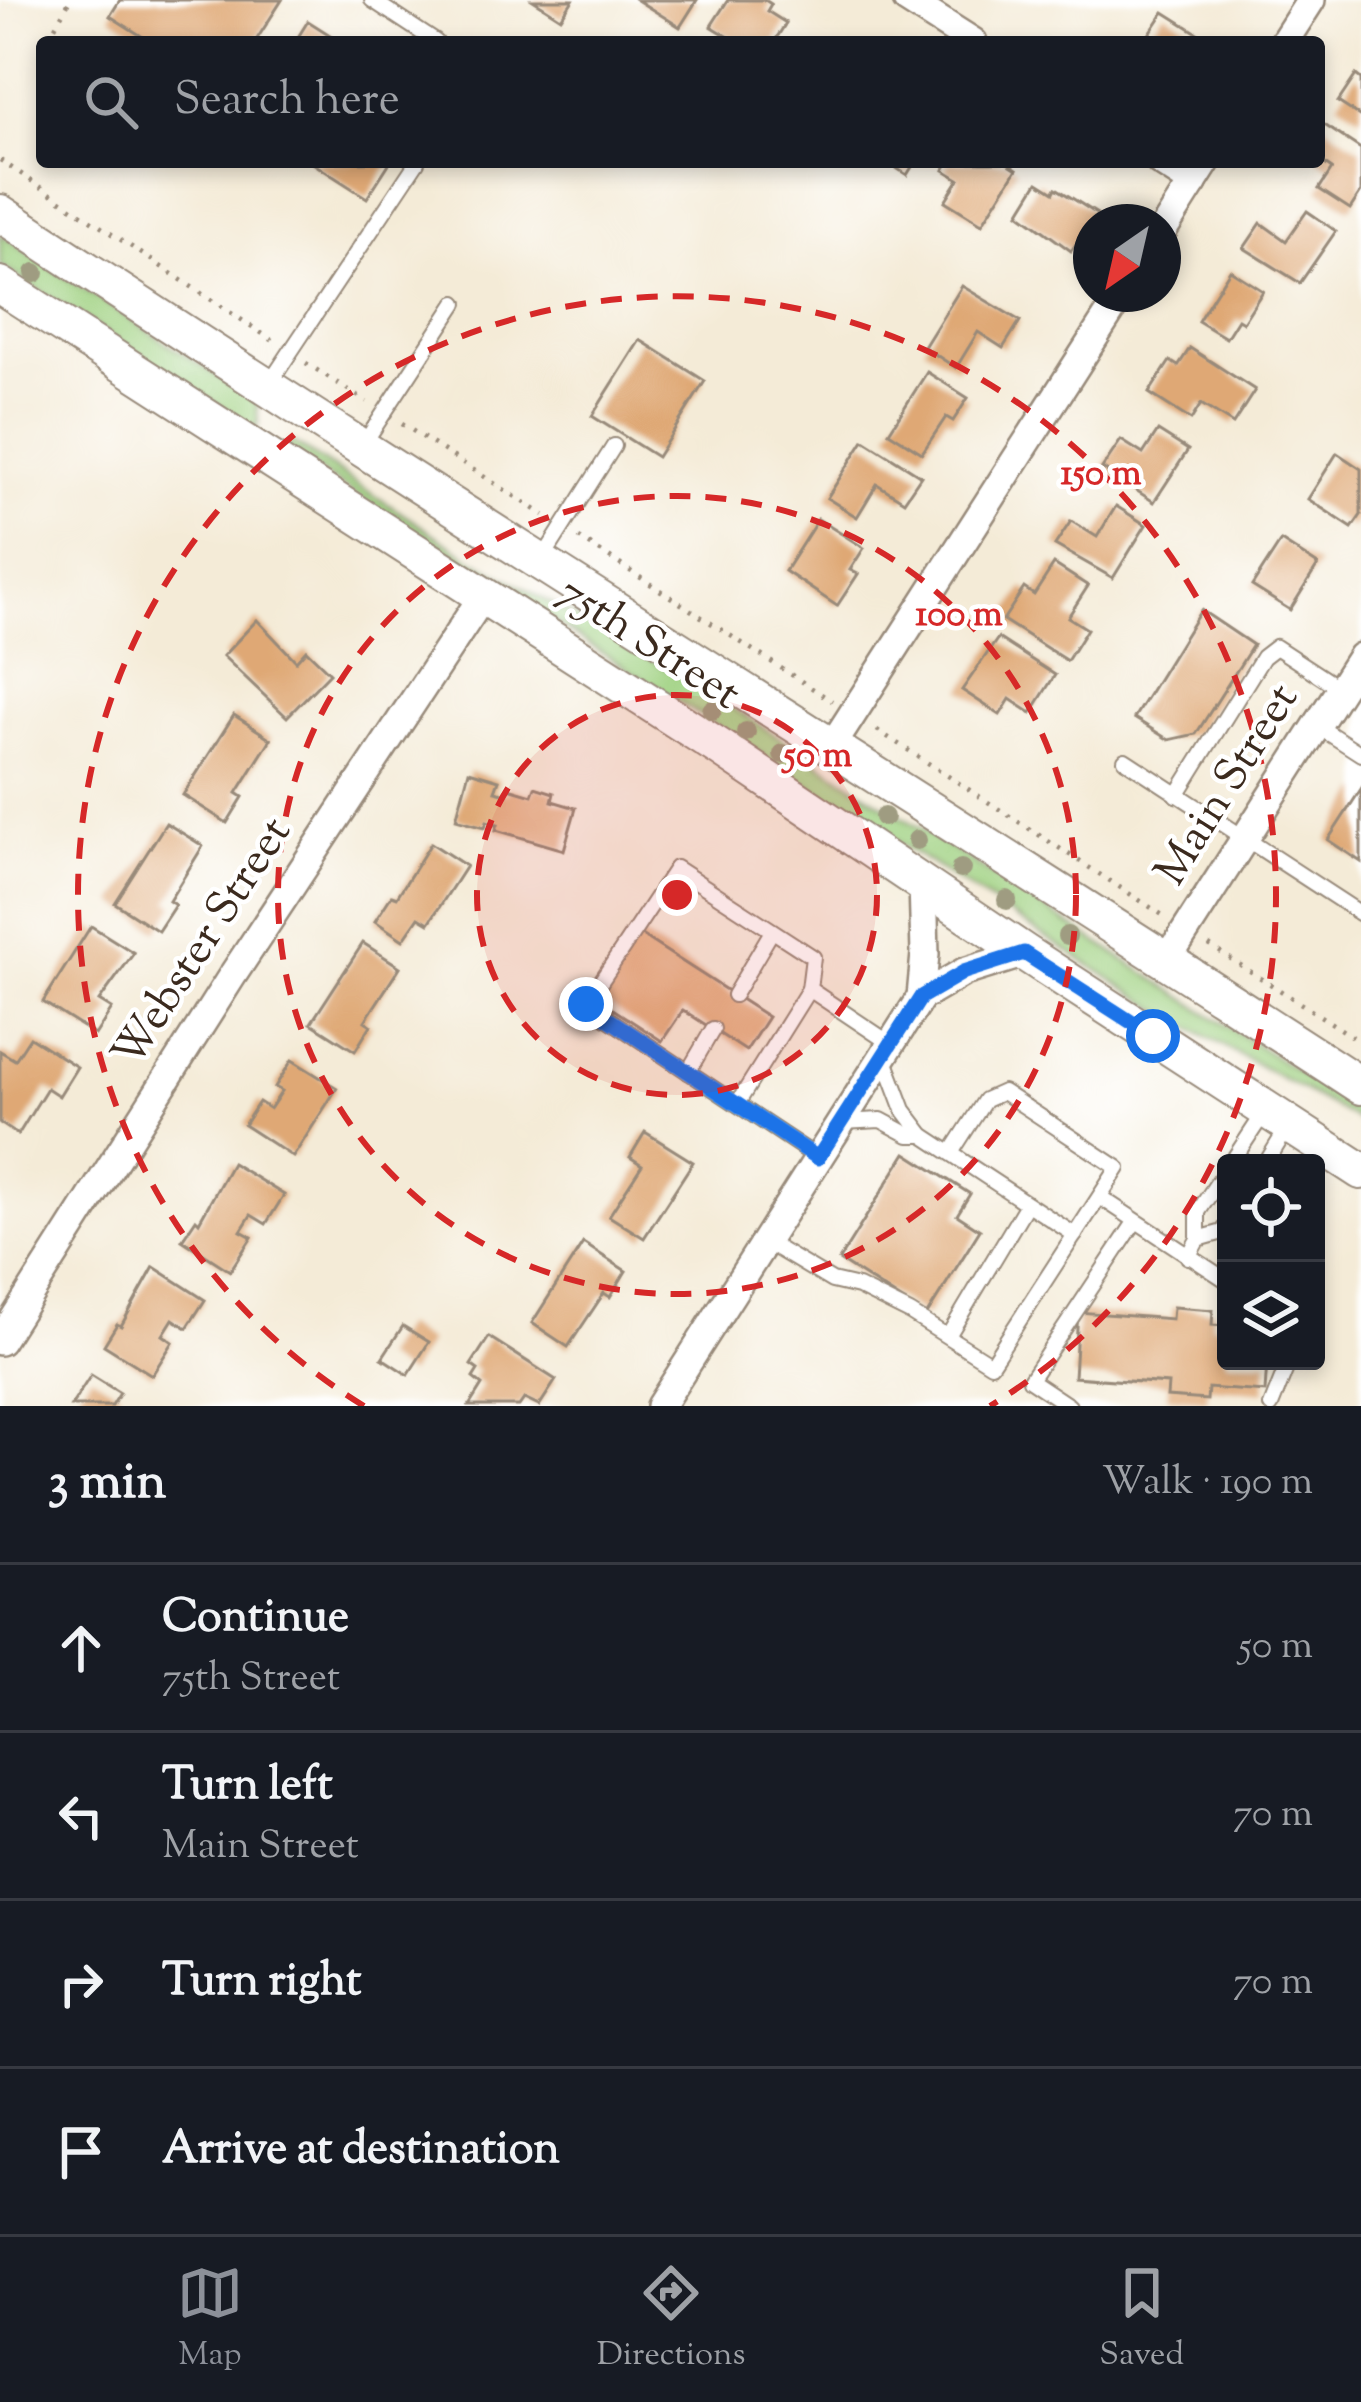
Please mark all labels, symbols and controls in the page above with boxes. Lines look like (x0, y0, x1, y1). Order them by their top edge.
search box (36, 36, 1325, 168)
icon: search (78, 69, 144, 135)
text: Search here (174, 70, 400, 135)
north arrow (1073, 204, 1181, 312)
text: 150 m (1060, 449, 1142, 501)
street label: 75th Street (544, 562, 752, 728)
text: 100 m (915, 590, 1003, 642)
street label: Main Street (1141, 672, 1317, 900)
text: 50 m (781, 731, 853, 783)
street label: Webster Street (98, 806, 310, 1082)
centre of rings (656, 874, 698, 916)
route end (559, 977, 613, 1031)
route start (1126, 1009, 1180, 1063)
map controls (1217, 1154, 1325, 1370)
button: locate (1217, 1154, 1325, 1262)
button: layers (1217, 1262, 1325, 1370)
text: 3 min (48, 1448, 166, 1521)
text: Walk · 190 m (1102, 1456, 1313, 1512)
text: Continue (162, 1587, 349, 1652)
icon: ahead (48, 1615, 114, 1681)
text: 50 m (1238, 1620, 1313, 1676)
text: 75th Street (162, 1652, 340, 1708)
text: Turn left (162, 1755, 333, 1820)
icon: left (48, 1783, 114, 1849)
text: 70 m (1233, 1788, 1313, 1844)
text: Main Street (162, 1820, 359, 1876)
icon: right (48, 1951, 114, 2017)
text: Turn right (162, 1951, 361, 2016)
text: 70 m (1233, 1956, 1313, 2012)
icon: arrive (48, 2119, 114, 2185)
text: Arrive at destination (162, 2119, 560, 2184)
tab: Map (177, 2260, 243, 2380)
tab: Directions (597, 2260, 746, 2380)
tab: Saved (1099, 2260, 1184, 2380)

